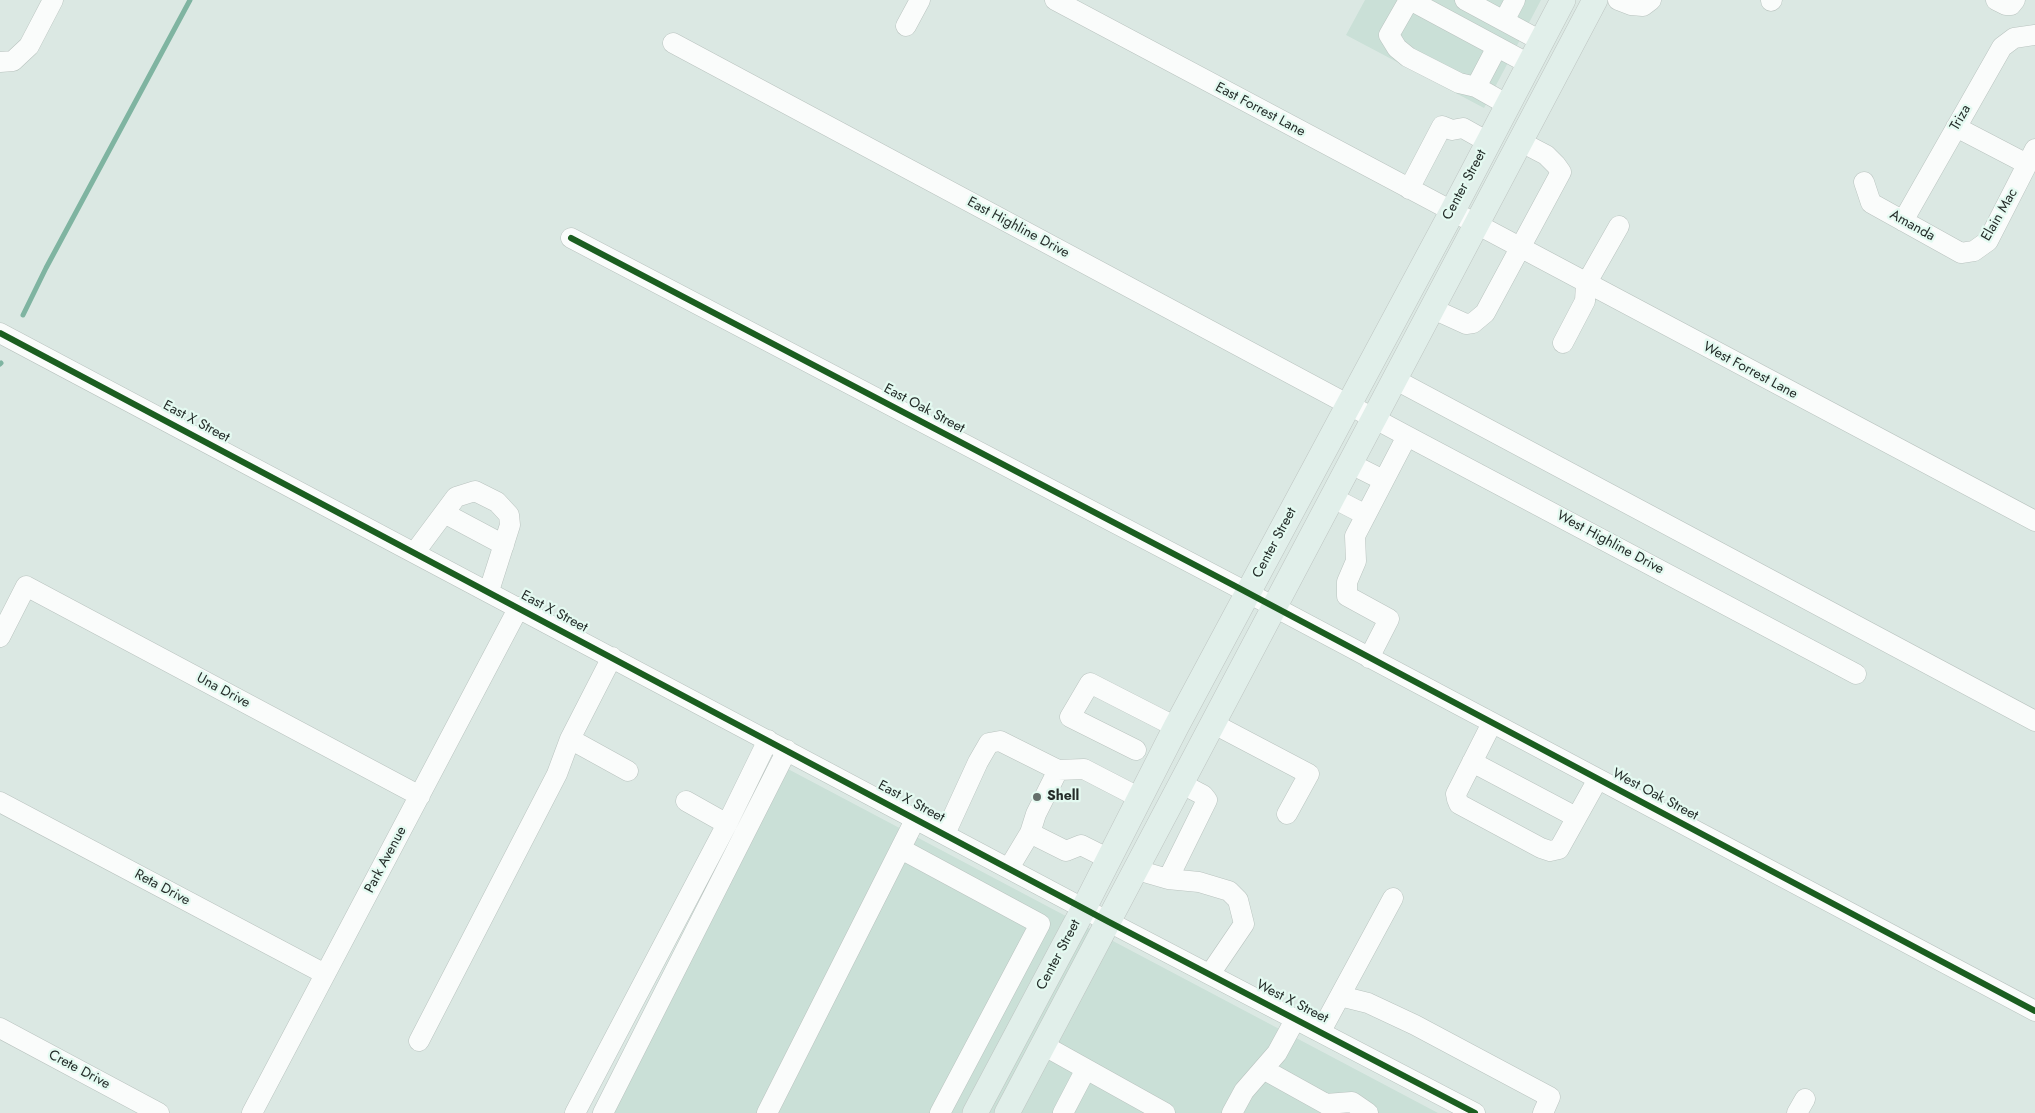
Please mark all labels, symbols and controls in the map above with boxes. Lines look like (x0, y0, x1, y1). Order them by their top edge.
street label: East Forrest Lane (1212, 79, 1308, 141)
street label: Triza (1947, 102, 1975, 134)
street label: Center Street (1439, 147, 1491, 223)
street label: Elain Mac (1978, 186, 2022, 244)
street label: East Highline Drive (964, 194, 1072, 262)
street label: Amanda (1887, 207, 1937, 245)
street label: West Forrest Lane (1700, 339, 1800, 403)
street label: East Oak Street (881, 381, 967, 437)
street label: East X Street (160, 397, 232, 447)
street label: Center Street (1249, 505, 1301, 581)
street label: West Highline Drive (1554, 508, 1666, 578)
street label: East X Street (518, 587, 590, 637)
street label: Una Drive (193, 670, 253, 712)
street label: West Oak Street (1609, 765, 1701, 825)
street label: East X Street (875, 777, 947, 827)
place label: Shell (1047, 789, 1079, 805)
marker: Shell (1031, 791, 1043, 803)
street label: Park Avenue (362, 824, 410, 896)
street label: Reta Drive (131, 866, 193, 910)
street label: Center Street (1033, 917, 1085, 993)
street label: West X Street (1253, 977, 1331, 1027)
street label: Crete Drive (45, 1047, 113, 1093)

